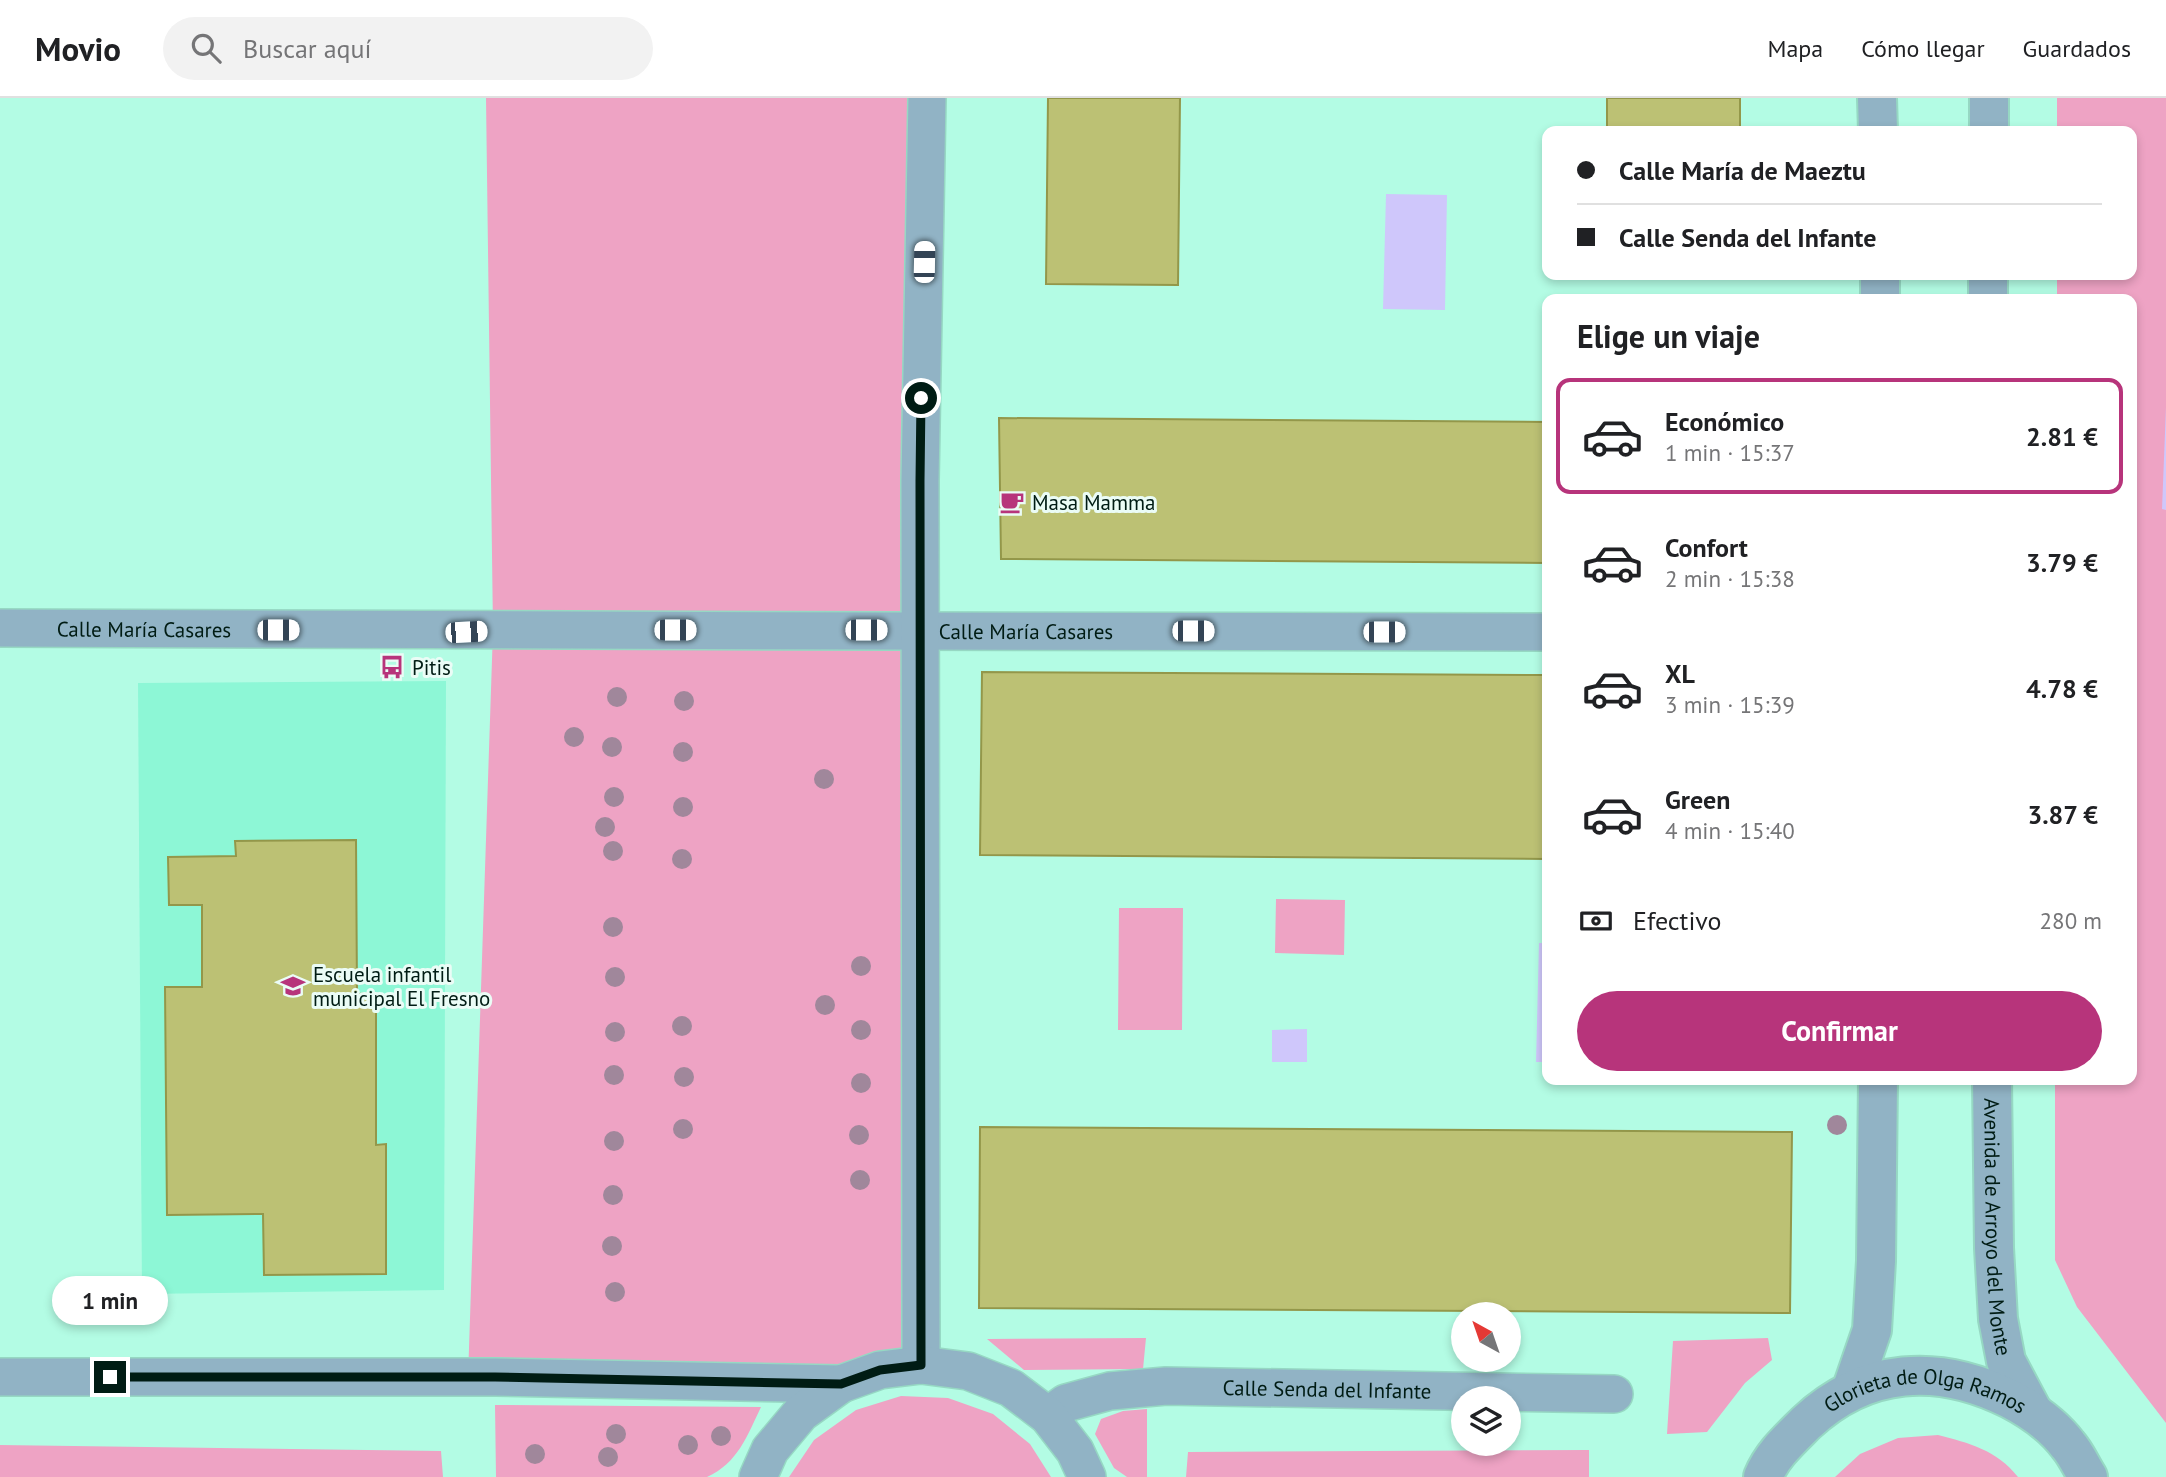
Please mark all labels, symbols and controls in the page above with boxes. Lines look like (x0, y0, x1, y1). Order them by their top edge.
search box (163, 17, 653, 80)
text: Movio (35, 27, 121, 70)
icon: search (187, 29, 225, 67)
text: Buscar aquí (243, 32, 371, 65)
text: Mapa (1767, 33, 1823, 64)
text: Cómo llegar (1861, 33, 1985, 64)
text: Guardados (2023, 33, 2131, 64)
text: Calle María de Maeztu (1619, 154, 1866, 187)
text: Calle Senda del Infante (1619, 221, 1876, 254)
car (914, 241, 935, 283)
text: Elige un viaje (1577, 315, 1760, 357)
route start (905, 382, 937, 414)
icon: car (1581, 405, 1644, 468)
text: Económico (1665, 405, 1784, 438)
text: 2.81 € (2026, 420, 2098, 453)
text: 1 min · 15:37 (1665, 438, 1795, 467)
cafe icon: Masa Mamma (998, 488, 1026, 516)
place label: Masa Mamma (1032, 489, 1155, 516)
icon: car (1581, 531, 1644, 594)
text: Confort (1665, 531, 1748, 564)
text: 3.79 € (2026, 546, 2098, 579)
text: 2 min · 15:38 (1665, 564, 1795, 593)
street label: Calle María Casares (57, 615, 231, 643)
street label: Calle María Casares (939, 617, 1113, 645)
car (258, 620, 300, 641)
car (445, 620, 488, 644)
car (655, 620, 697, 641)
car (846, 620, 888, 641)
car (1173, 621, 1215, 642)
car (1364, 622, 1406, 643)
bus stop icon: Pitis (378, 653, 406, 681)
place label: Pitis (412, 654, 451, 681)
icon: car (1581, 657, 1644, 720)
text: XL (1665, 657, 1695, 690)
text: 4.78 € (2026, 672, 2098, 705)
text: 3 min · 15:39 (1665, 690, 1795, 719)
icon: car (1581, 783, 1644, 846)
text: Green (1665, 783, 1730, 816)
text: 3.87 € (2027, 798, 2098, 831)
text: 4 min · 15:40 (1665, 816, 1795, 845)
icon: cash (1577, 902, 1615, 940)
text: Efectivo (1633, 904, 1722, 937)
text: 280 m (2040, 906, 2102, 935)
place label: Escuela infantil municipal El Fresno (313, 961, 490, 1012)
school or university icon: Escuela infantil municipal El Fresno (279, 972, 307, 1000)
button: Confirmar (1577, 991, 2102, 1071)
street label: Avenida de Arroyo del Monte (1979, 1098, 2018, 1358)
callout: 1 min (52, 1276, 168, 1324)
text: 1 min (82, 1286, 138, 1315)
north arrow (1451, 1302, 1521, 1372)
map controls (1451, 1302, 1521, 1456)
route end (94, 1361, 126, 1393)
text: Glorieta de Olga Ramos (1818, 1362, 2032, 1419)
street label: Calle Senda del Infante (1222, 1374, 1432, 1404)
button: layers (1451, 1386, 1521, 1456)
street label: Glorieta de Olga Ramos (1820, 1399, 2032, 1425)

